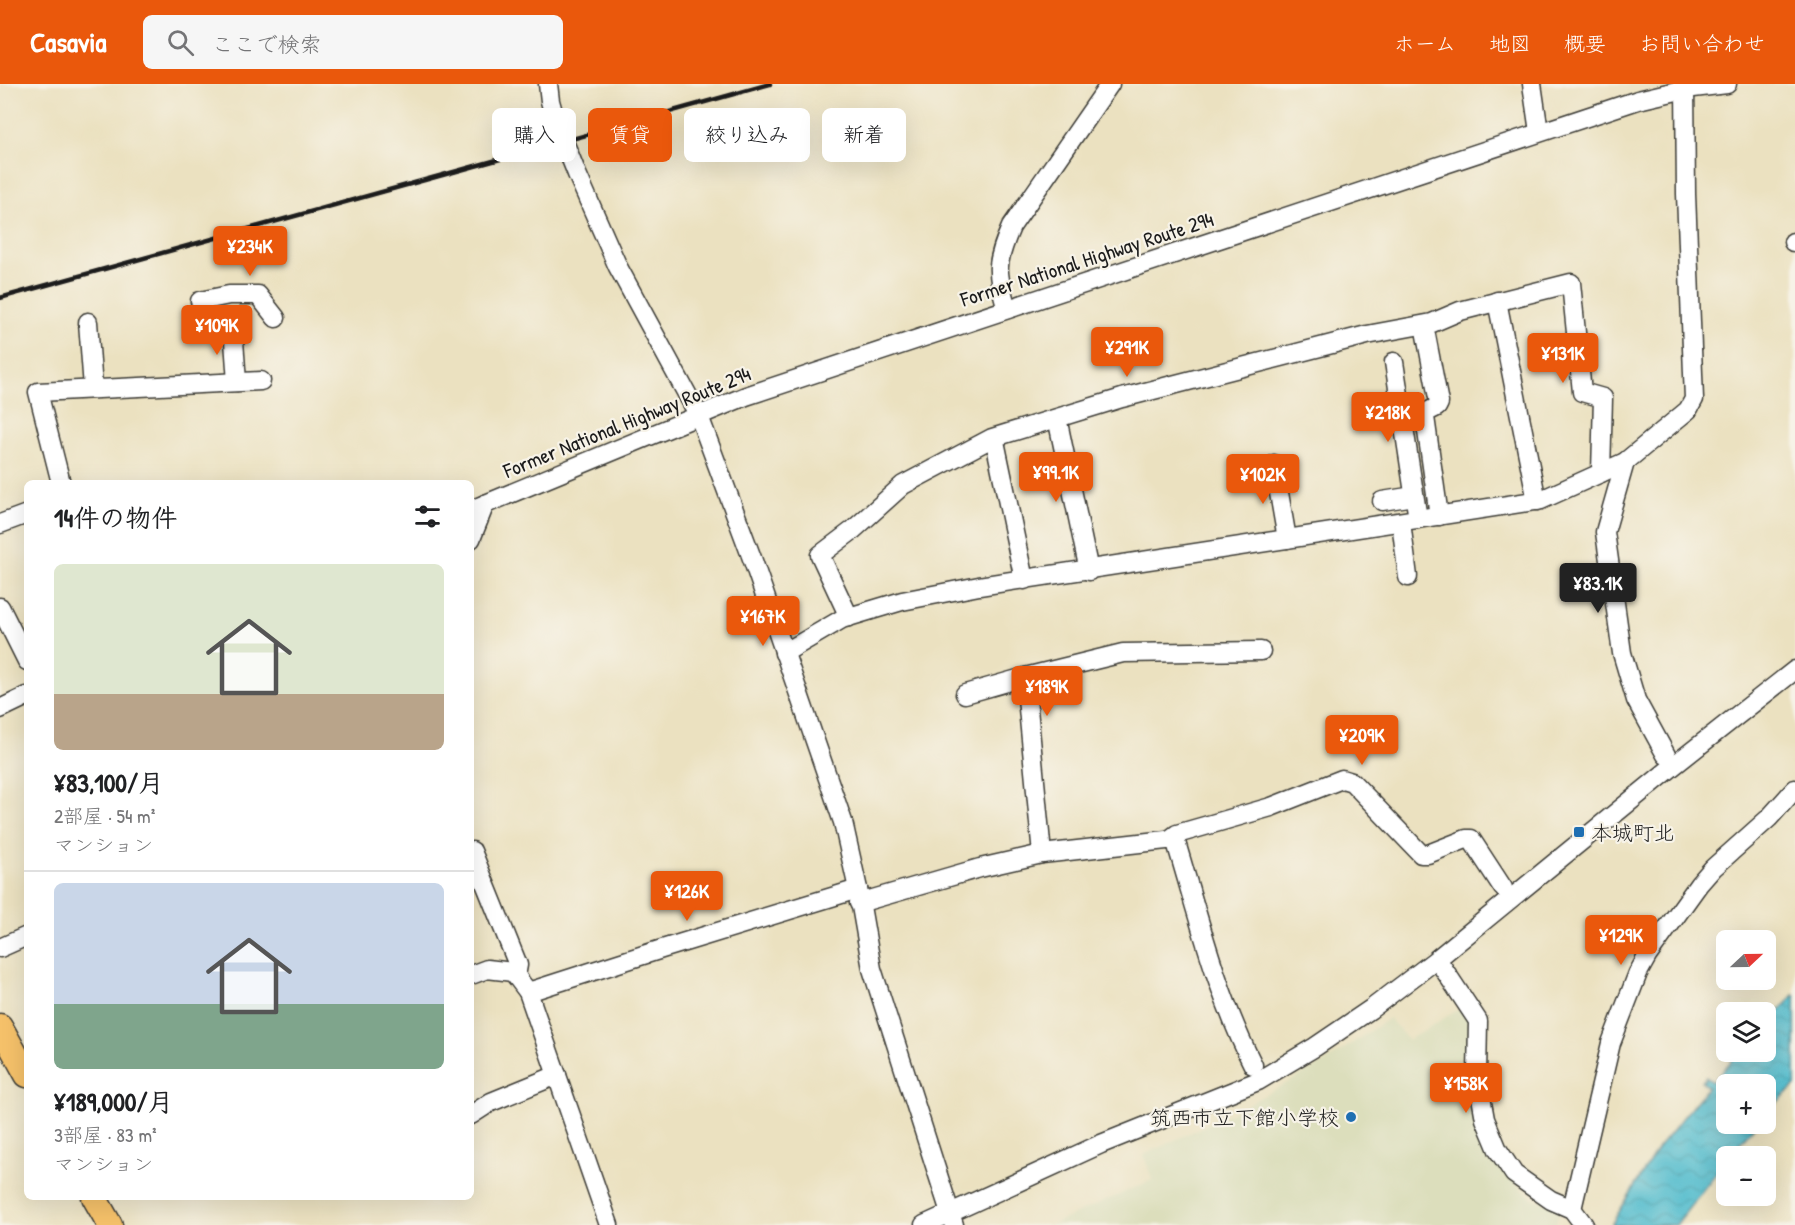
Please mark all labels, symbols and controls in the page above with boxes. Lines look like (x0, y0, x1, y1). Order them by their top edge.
search box (143, 15, 563, 69)
text: Casavia (30, 23, 107, 61)
icon: search (164, 26, 197, 59)
text: ここで検索 (212, 29, 322, 59)
text: ホーム (1394, 29, 1456, 58)
text: 地図 (1489, 29, 1531, 58)
text: 概要 (1564, 29, 1606, 58)
text: お問い合わせ (1639, 29, 1765, 58)
chip: 購入 (492, 108, 576, 162)
chip: 賃貸 (588, 108, 672, 162)
chip: 絞り込み (684, 108, 810, 162)
chip: 新着 (822, 108, 906, 162)
street label: Former National Highway Route 294 (956, 204, 1217, 314)
pin: ¥234K (208, 226, 292, 277)
text: ¥234K (227, 232, 273, 259)
pin: ¥109K (175, 305, 259, 356)
text: ¥109K (195, 311, 239, 338)
pin: ¥291K (1085, 327, 1169, 378)
text: ¥291K (1105, 333, 1149, 360)
pin: ¥131K (1521, 333, 1605, 384)
text: ¥131K (1541, 339, 1585, 366)
street label: Former National Highway Route 294 (498, 359, 755, 485)
pin: ¥218K (1346, 392, 1430, 443)
text: ¥218K (1365, 398, 1411, 425)
pin: ¥99.1K (1007, 452, 1105, 503)
pin: ¥102K (1221, 454, 1305, 505)
text: ¥99.1K (1033, 458, 1079, 485)
text: ¥102K (1240, 460, 1286, 487)
text: 14件の物件 (54, 500, 177, 535)
icon: filters (411, 500, 444, 533)
pin: ¥83.1K (1549, 563, 1647, 614)
text: ¥83.1K (1574, 569, 1622, 596)
pin: ¥167K (721, 596, 805, 647)
text: ¥167K (741, 602, 785, 629)
icon: home (195, 603, 303, 711)
pin: ¥189K (1005, 666, 1089, 717)
text: ¥189K (1026, 672, 1069, 699)
pin: ¥209K (1320, 715, 1404, 766)
text: ¥209K (1339, 721, 1385, 748)
text: ¥83,100/月 (54, 765, 164, 800)
text: 2部屋 · 54 m² (54, 802, 155, 829)
place label: 本城町北 (1591, 818, 1675, 847)
marker: 本城町北 (1572, 825, 1586, 839)
text: マンション (54, 831, 153, 858)
pin: ¥126K (645, 871, 729, 922)
text: ¥126K (665, 877, 709, 904)
pin: ¥129K (1579, 915, 1663, 966)
text: ¥129K (1599, 921, 1643, 948)
icon: home (195, 922, 303, 1030)
north arrow (1716, 930, 1776, 990)
map controls (1716, 930, 1776, 1206)
button: layers (1716, 1002, 1776, 1062)
pin: ¥158K (1424, 1063, 1508, 1114)
text: ¥158K (1444, 1069, 1488, 1096)
button: + (1716, 1074, 1776, 1134)
text: ¥189,000/月 (54, 1084, 174, 1119)
place label: 筑西市立下館小学校 (1150, 1103, 1339, 1132)
marker: 筑西市立下館小学校 (1344, 1110, 1358, 1124)
text: 3部屋 · 83 m² (54, 1121, 157, 1148)
button: − (1716, 1146, 1776, 1206)
text: マンション (54, 1150, 153, 1177)

